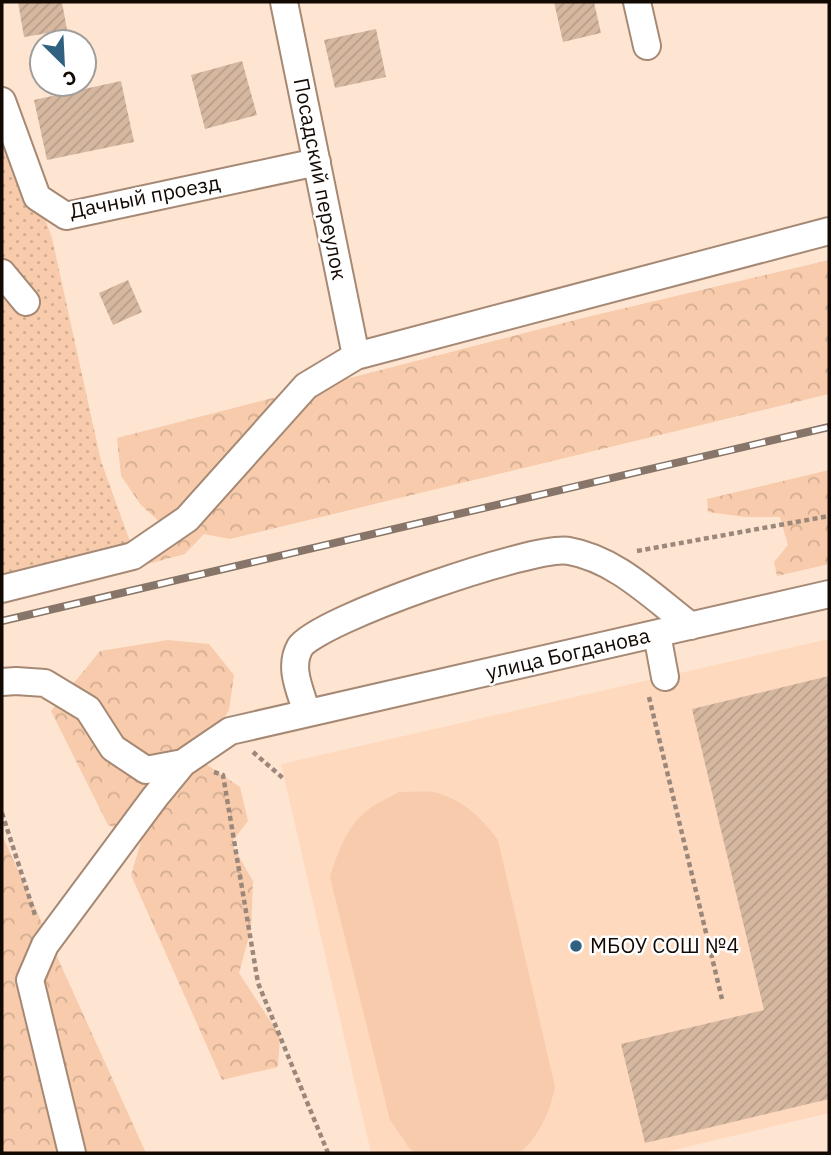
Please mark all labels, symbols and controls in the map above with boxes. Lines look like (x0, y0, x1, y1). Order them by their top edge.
north arrow (28, 28, 98, 98)
text: С (59, 65, 80, 92)
street label: Посадский переулок (288, 75, 354, 282)
street label: Дачный проезд (67, 168, 222, 224)
street label: улица Богданова (483, 621, 652, 685)
place label: МБОУ СОШ №4 (590, 931, 739, 959)
marker: МБОУ СОШ №4 (568, 938, 584, 954)

